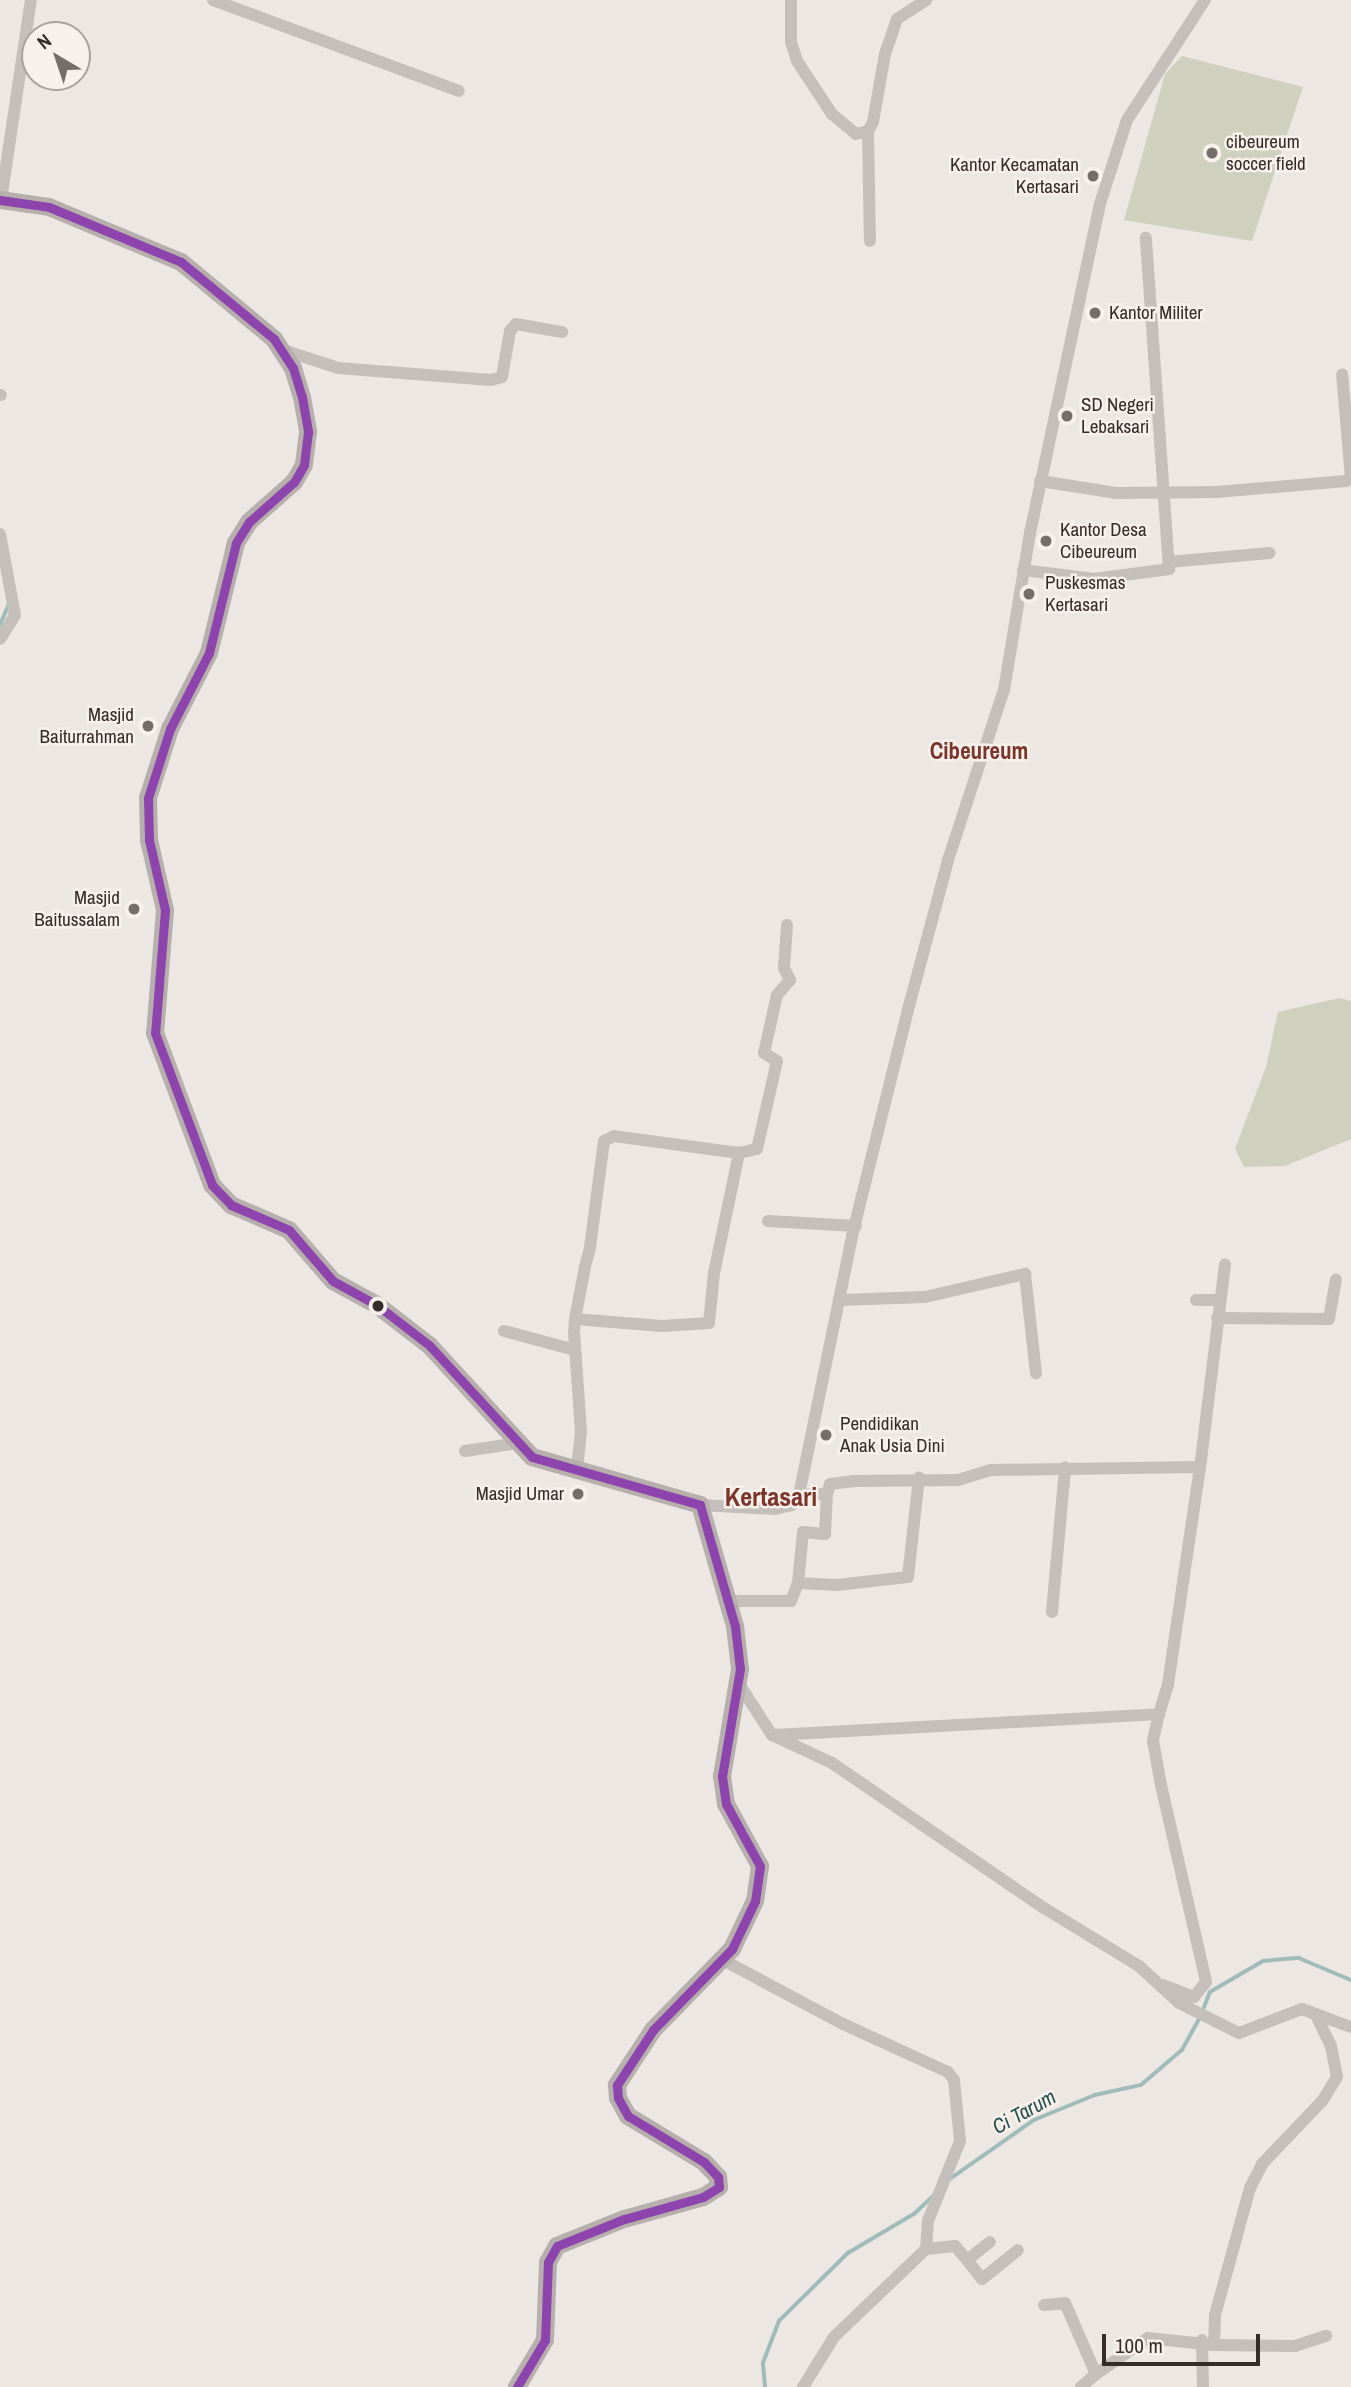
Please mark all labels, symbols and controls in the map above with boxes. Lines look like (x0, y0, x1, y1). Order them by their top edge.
north arrow (21, 21, 91, 91)
text: N (31, 28, 57, 55)
place label: cibeureum soccer field (1226, 131, 1306, 175)
marker: cibeureum soccer field (1204, 145, 1220, 161)
place label: Kantor Kecamatan Kertasari (950, 154, 1079, 198)
marker: Kantor Kecamatan Kertasari (1085, 168, 1101, 184)
place label: Kantor Militer (1109, 302, 1203, 324)
marker: Kantor Militer (1087, 305, 1103, 321)
place label: SD Negeri Lebaksari (1081, 394, 1154, 438)
marker: SD Negeri Lebaksari (1059, 408, 1075, 424)
place label: Kantor Desa Cibeureum (1060, 519, 1147, 563)
marker: Kantor Desa Cibeureum (1038, 533, 1054, 549)
place label: Puskesmas Kertasari (1045, 572, 1126, 616)
marker: Puskesmas Kertasari (1019, 584, 1039, 604)
place label: Masjid Baiturrahman (40, 704, 134, 748)
marker: Masjid Baiturrahman (140, 718, 156, 734)
district label: Cibeureum (930, 737, 1028, 765)
place label: Masjid Baitussalam (34, 887, 120, 931)
marker: Masjid Baitussalam (126, 901, 142, 917)
unlabelled marker (371, 1299, 385, 1313)
place label: Pendidikan Anak Usia Dini (840, 1413, 945, 1457)
marker: Pendidikan Anak Usia Dini (818, 1427, 834, 1443)
district label: Kertasari (725, 1481, 817, 1513)
place label: Masjid Umar (476, 1483, 564, 1505)
marker: Masjid Umar (570, 1486, 586, 1502)
water label: Ci Tarum (988, 2084, 1060, 2140)
scale bar (1106, 2320, 1264, 2364)
text: 100 m (1115, 2331, 1163, 2360)

